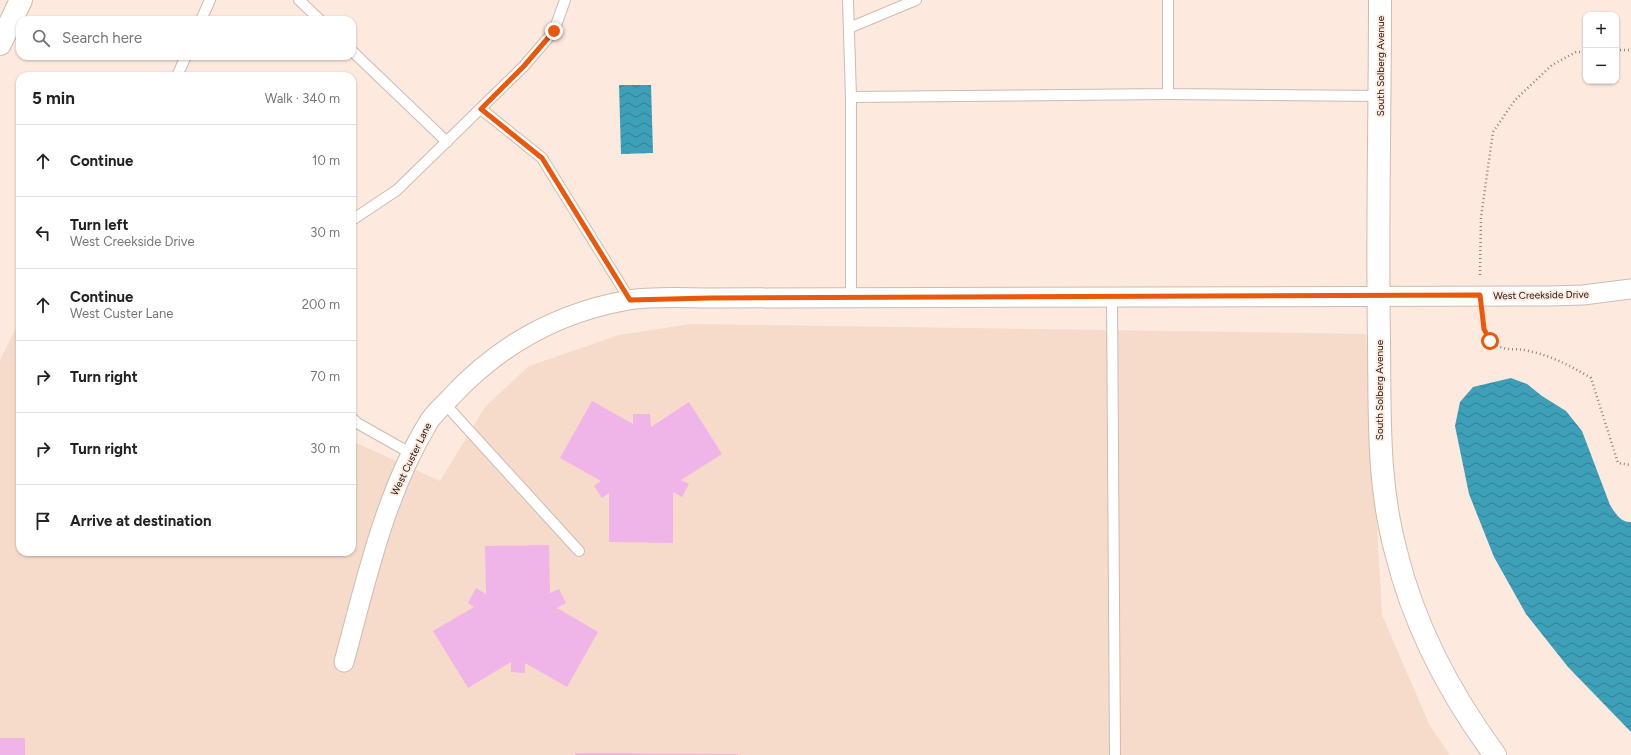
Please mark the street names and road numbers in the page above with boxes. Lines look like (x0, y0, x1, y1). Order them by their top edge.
street label: South Solberg Avenue (1374, 15, 1387, 116)
street label: West Creekside Drive (1493, 288, 1590, 302)
street label: South Solberg Avenue (1373, 339, 1386, 440)
street label: West Custer Lane (388, 420, 434, 498)

